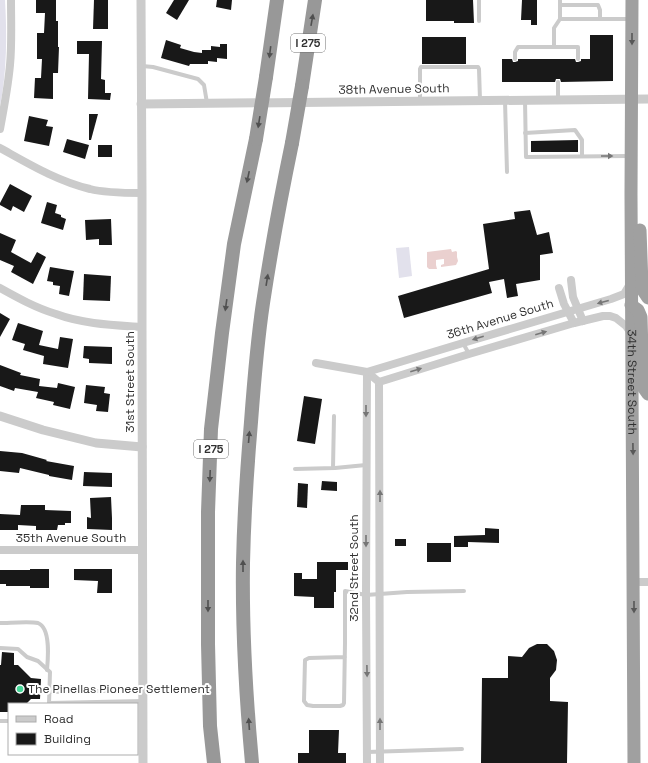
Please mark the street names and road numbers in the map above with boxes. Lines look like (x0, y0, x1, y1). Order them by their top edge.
road number: I 275 (291, 34, 325, 52)
street label: 38th Avenue South (338, 80, 450, 98)
street label: 36th Avenue South (445, 295, 555, 343)
street label: 34th Street South (624, 329, 640, 435)
street label: 31st Street South (122, 331, 138, 433)
road number: I 275 (194, 440, 228, 458)
street label: 32nd Street South (346, 514, 362, 622)
street label: 35th Avenue South (16, 530, 126, 546)

